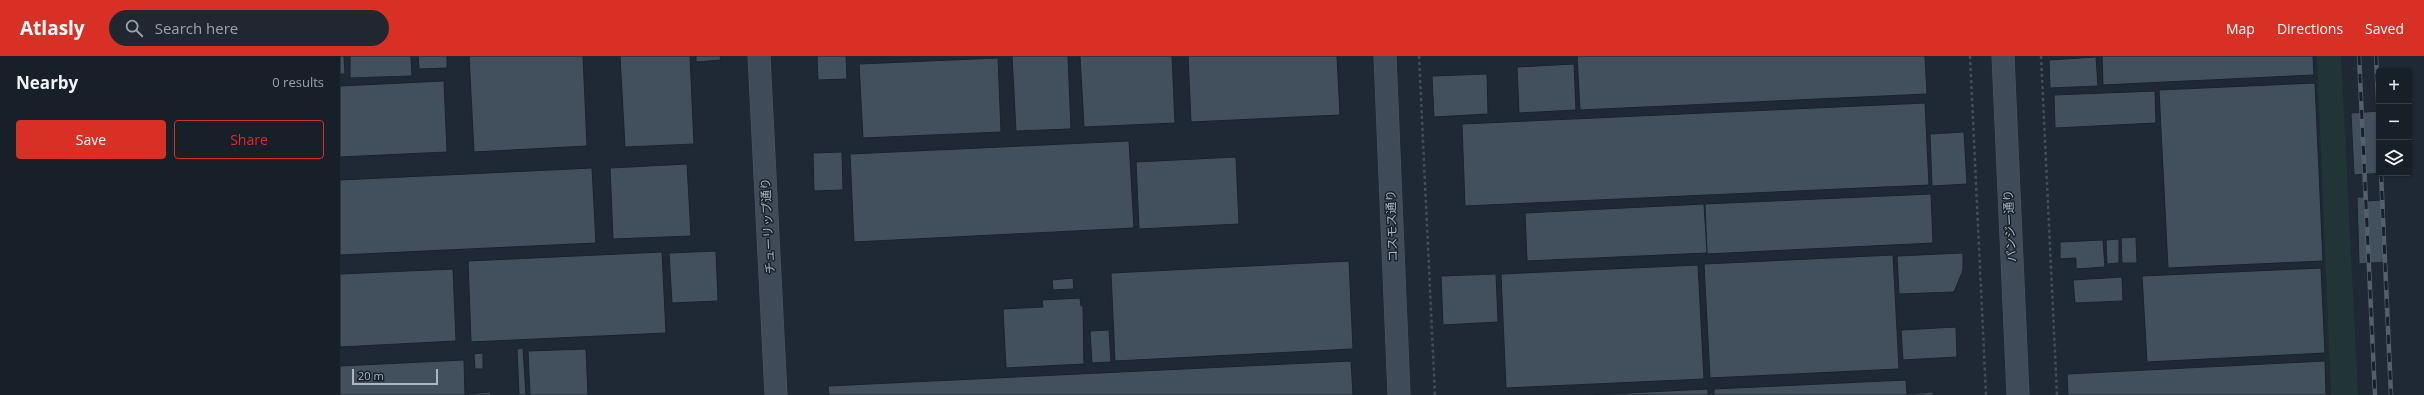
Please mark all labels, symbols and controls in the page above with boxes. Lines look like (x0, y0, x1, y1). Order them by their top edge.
search box (109, 10, 389, 46)
text: Atlasly (20, 15, 85, 41)
icon: search (123, 17, 145, 39)
text: Search here (155, 18, 238, 38)
text: Map (2226, 19, 2255, 38)
text: Directions (2277, 19, 2343, 38)
text: Saved (2365, 19, 2404, 38)
map controls (2376, 68, 2412, 176)
button: + (2376, 68, 2412, 104)
text: Nearby (16, 71, 78, 94)
text: 0 results (272, 73, 324, 91)
button: − (2376, 104, 2412, 140)
button: Save (16, 120, 166, 159)
button: Share (174, 120, 324, 159)
button: layers (2376, 140, 2412, 176)
street label: チューリップ通り (756, 178, 779, 274)
street label: パンジー通り (1999, 189, 2020, 263)
street label: コスモス通り (1382, 190, 1401, 262)
scale bar (352, 367, 438, 386)
text: 20 m (358, 368, 384, 383)

